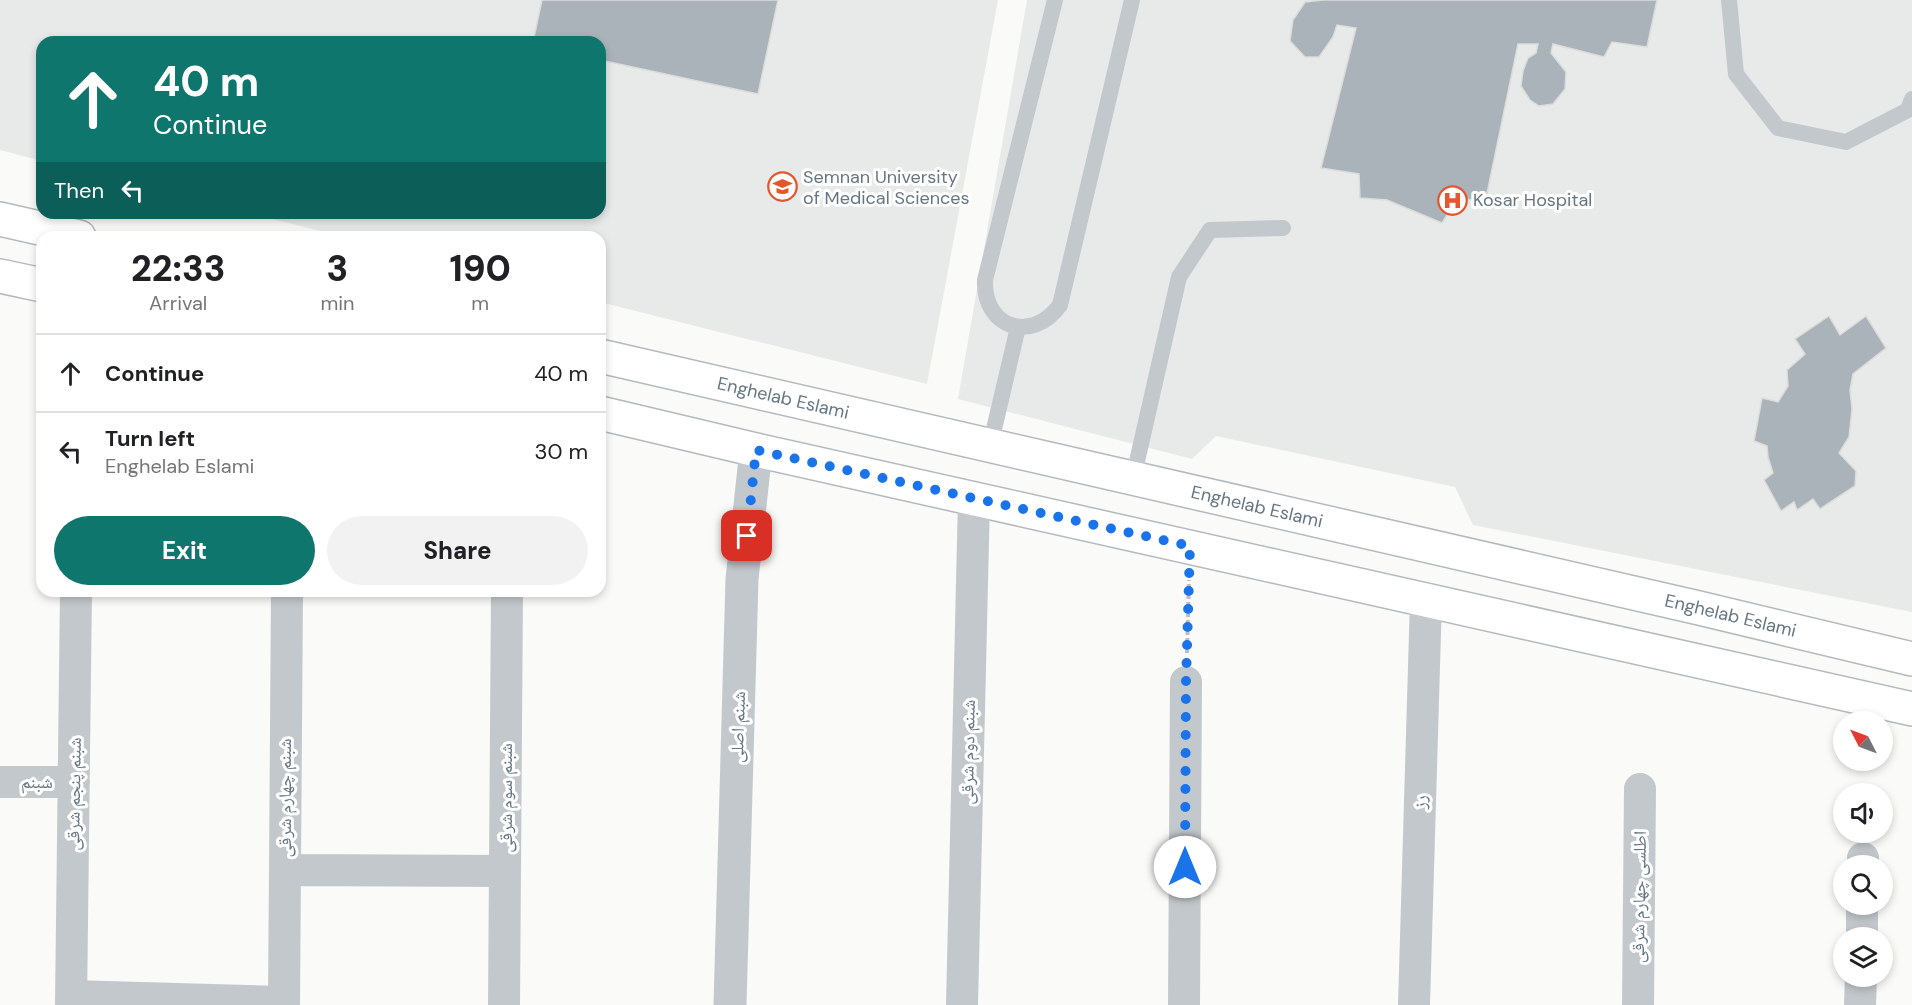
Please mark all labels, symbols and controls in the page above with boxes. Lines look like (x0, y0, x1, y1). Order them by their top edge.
text: 40 m (153, 54, 259, 109)
icon: ahead (54, 60, 132, 138)
text: Continue (153, 107, 267, 142)
place label: Semnan University of Medical Sciences (803, 165, 970, 210)
school or university icon: Semnan University of Medical Sciences (766, 171, 798, 203)
icon: left (116, 174, 149, 207)
text: Then (54, 176, 104, 205)
hospital icon: Kosar Hospital (1436, 184, 1468, 216)
place label: Kosar Hospital (1473, 188, 1592, 212)
text: 22:33 (131, 245, 225, 292)
text: 3 (327, 245, 348, 292)
text: 190 (449, 245, 511, 292)
text: Arrival (149, 290, 207, 316)
text: min (320, 290, 354, 316)
text: m (471, 290, 489, 316)
icon: ahead (54, 357, 87, 390)
text: Continue (105, 359, 204, 388)
text: 40 m (534, 359, 588, 388)
street label: Enghelab Eslami (715, 371, 851, 425)
text: Turn left (105, 424, 195, 453)
icon: left (54, 435, 87, 468)
text: 30 m (534, 437, 588, 466)
text: Enghelab Eslami (105, 453, 254, 479)
street label: Enghelab Eslami (1189, 480, 1325, 533)
pin (721, 510, 772, 561)
button: Exit (54, 516, 315, 585)
button: Share (327, 516, 588, 585)
icon: arrive (730, 519, 763, 552)
street label: Enghelab Eslami (1662, 589, 1799, 643)
street label: شبنم اصلی (725, 691, 751, 763)
street label: شبنم دوم شرقی (955, 699, 981, 805)
north arrow (1833, 711, 1893, 771)
map controls (1833, 711, 1893, 987)
street label: شبنم پنجم شرقی (61, 737, 87, 851)
street label: شبنم چهارم شرقی (273, 738, 297, 858)
street label: شبنم سوم شرقی (494, 743, 518, 853)
street label: شبنم (21, 770, 53, 794)
button: sound (1833, 783, 1893, 843)
street label: رز (1408, 795, 1432, 810)
street label: اطلسی چهارم شرقی (1626, 831, 1652, 963)
position arrow (1153, 835, 1217, 899)
button: search (1833, 855, 1893, 915)
button: layers (1833, 927, 1893, 987)

